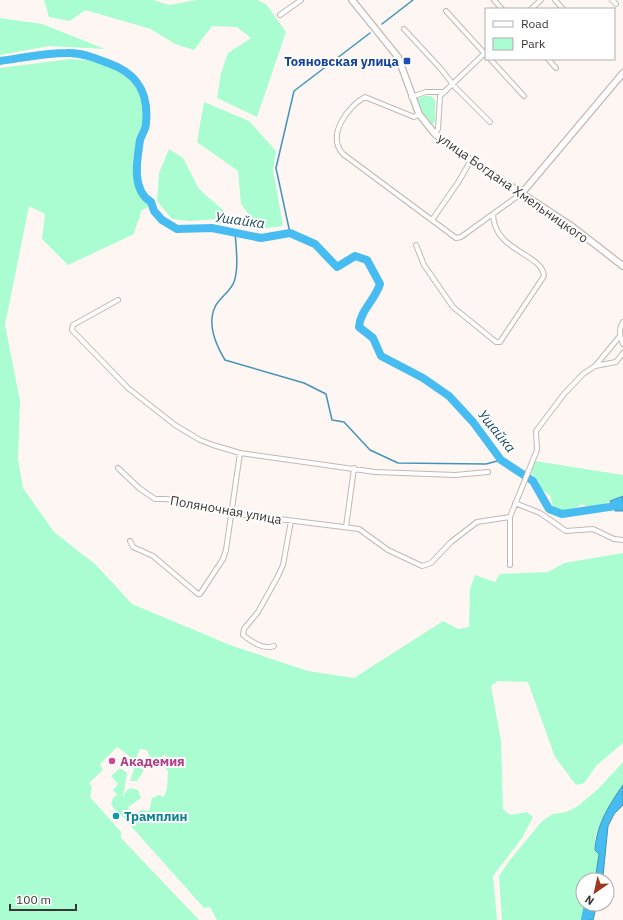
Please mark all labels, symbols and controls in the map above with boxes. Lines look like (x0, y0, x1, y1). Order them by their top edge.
legend (485, 8, 615, 60)
text: Road (521, 16, 549, 31)
text: Park (521, 36, 546, 51)
place label: Тояновская улица (284, 53, 399, 70)
marker: Тояновская улица (402, 56, 412, 66)
street label: улица Богдана Хмельницкого (434, 129, 592, 247)
water label: Ушайка (214, 208, 266, 232)
water label: Ушайка (474, 406, 520, 456)
street label: Поляночная улица (169, 492, 283, 528)
place label: Академия (120, 753, 185, 770)
marker: Академия (107, 756, 117, 766)
place label: Трамплин (124, 808, 187, 825)
marker: Трамплин (111, 811, 121, 821)
north arrow (575, 872, 615, 912)
scale bar (10, 886, 76, 912)
text: 100 m (16, 892, 51, 907)
text: N (582, 892, 597, 908)

